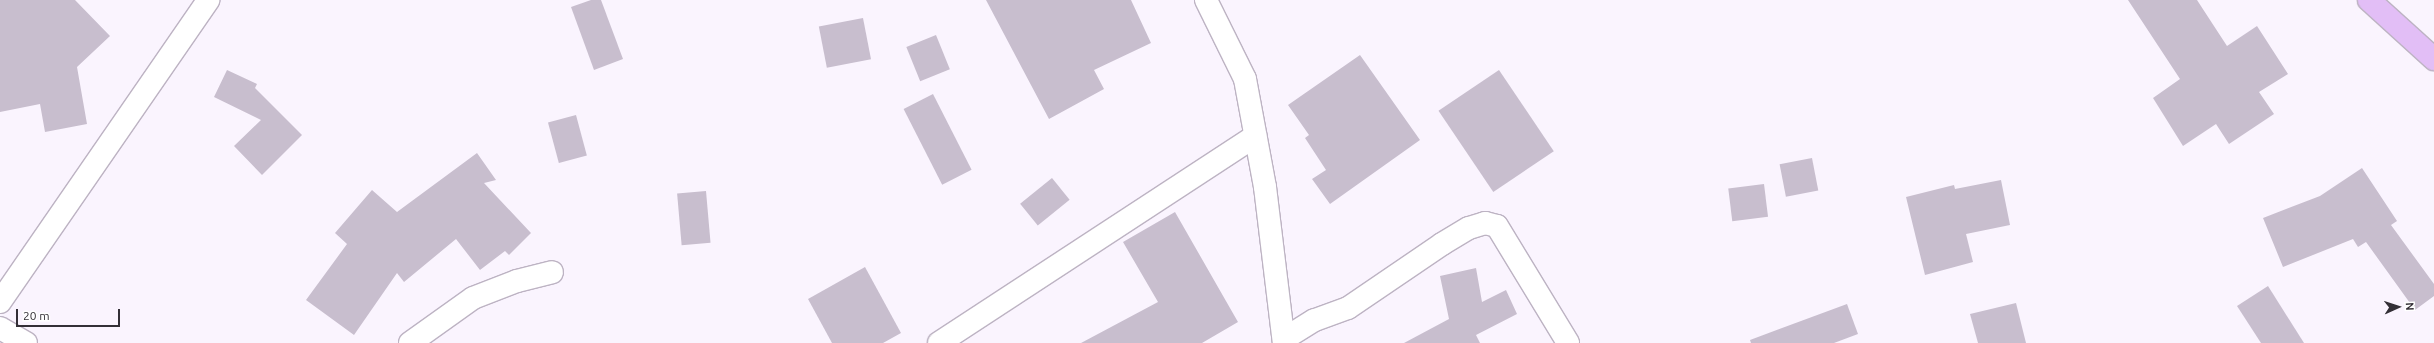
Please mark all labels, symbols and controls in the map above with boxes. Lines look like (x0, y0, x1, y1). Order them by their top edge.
north arrow (2378, 287, 2418, 327)
scale bar (18, 301, 122, 327)
text: N (2404, 302, 2416, 311)
text: 20 m (23, 309, 50, 322)

